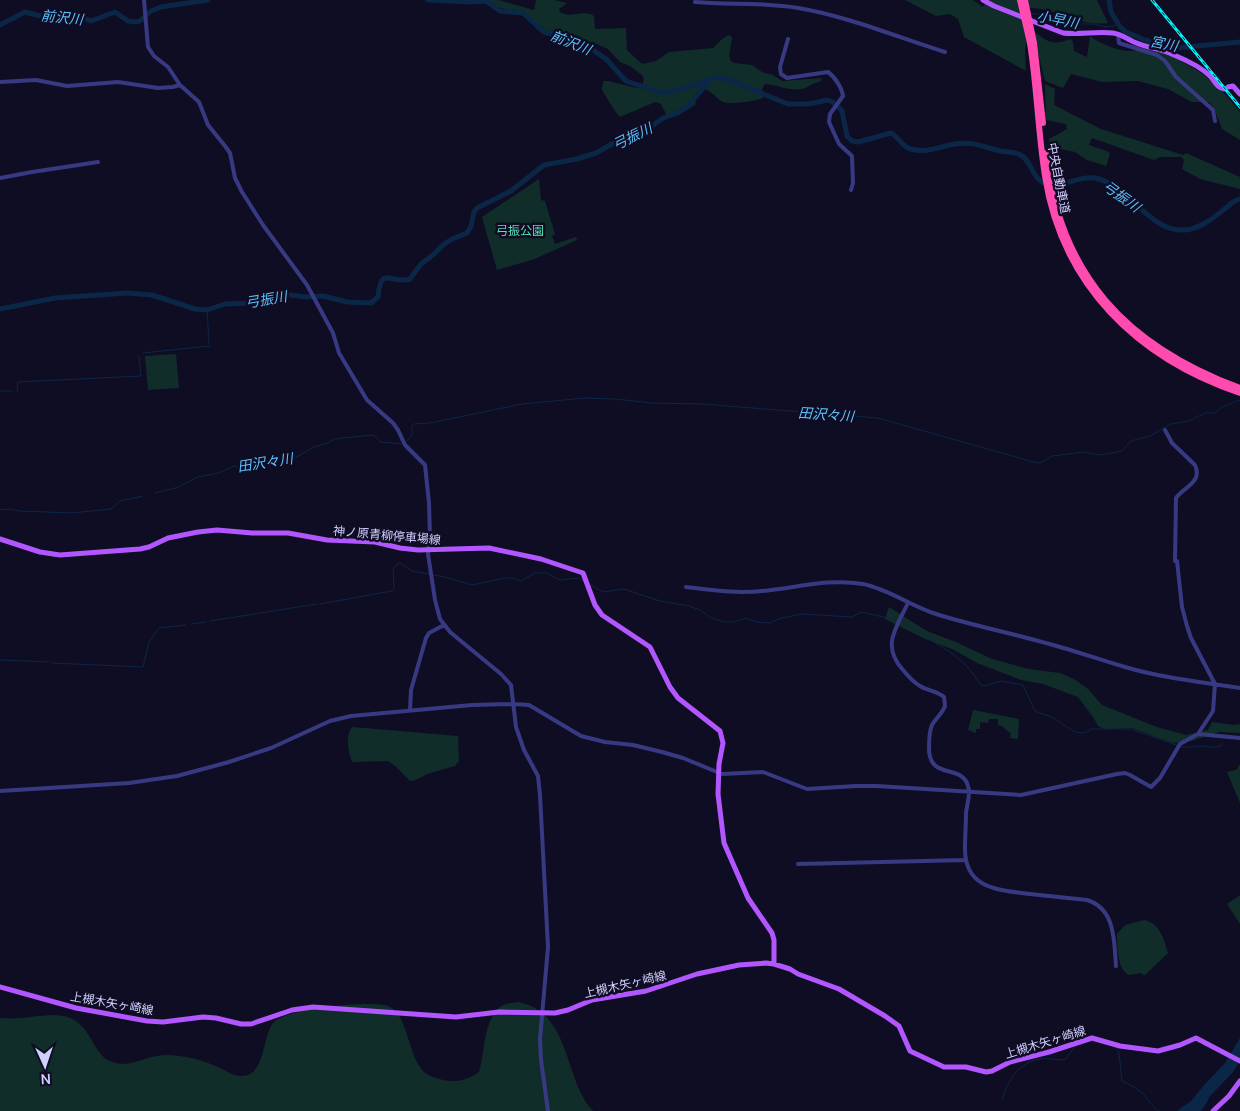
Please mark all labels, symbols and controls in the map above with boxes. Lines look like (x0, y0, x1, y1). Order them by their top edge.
water label: 前沢川 (40, 5, 86, 29)
water label: 小早川 (1036, 6, 1082, 33)
water label: 前沢川 (548, 25, 596, 59)
water label: 宮川 (1148, 31, 1182, 55)
water label: 弓振川 (609, 117, 657, 154)
street label: 中央自動車道 (1044, 141, 1074, 215)
water label: 弓振川 (1099, 176, 1146, 217)
park label: 弓振公園 (496, 222, 544, 239)
water label: 弓振川 (244, 286, 290, 312)
water label: 田沢々川 (797, 403, 857, 426)
water label: 田沢々川 (236, 448, 296, 476)
street label: 神ノ原青柳停車場線 (332, 522, 442, 548)
street label: 上槻木矢ヶ崎線 (582, 966, 668, 1002)
street label: 上槻木矢ヶ崎線 (69, 987, 155, 1019)
street label: 上槻木矢ヶ崎線 (1002, 1022, 1088, 1062)
north arrow (20, 1041, 70, 1091)
text: N (40, 1070, 51, 1089)

